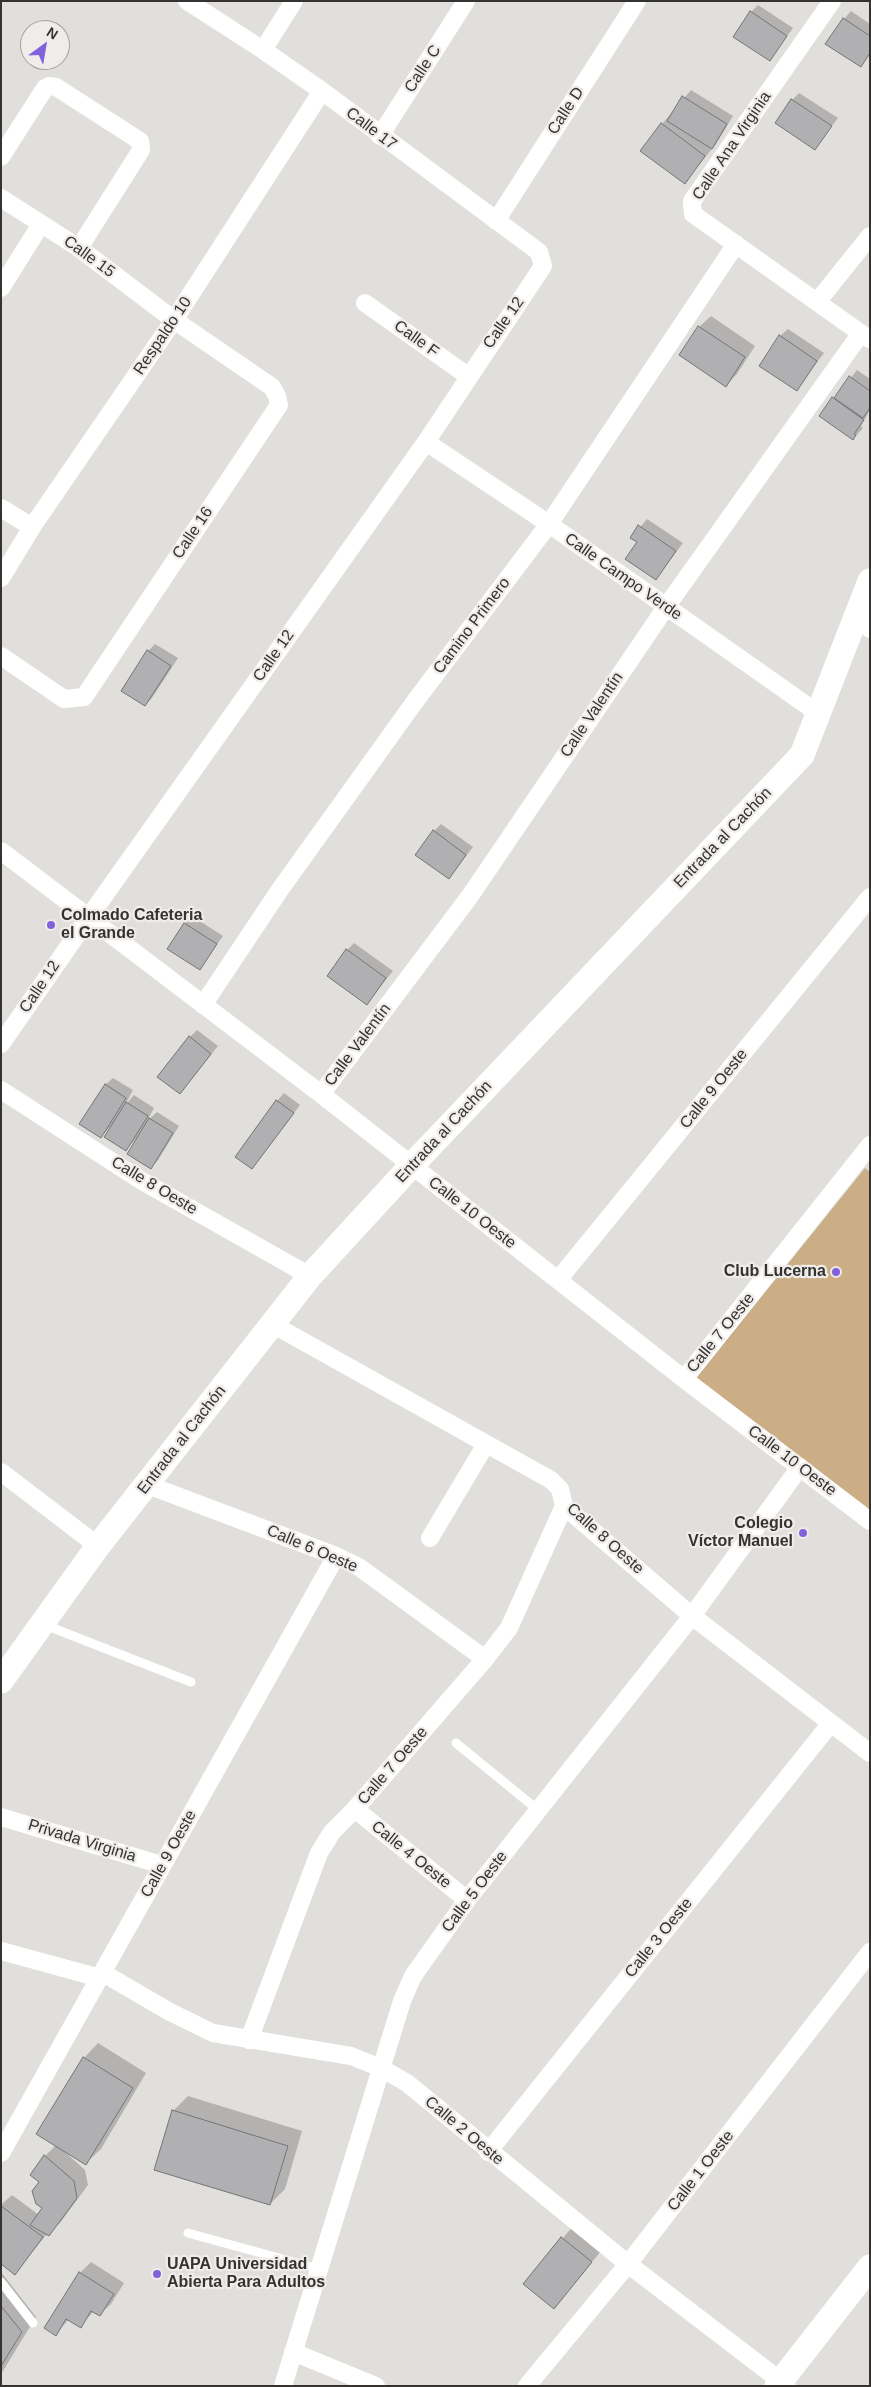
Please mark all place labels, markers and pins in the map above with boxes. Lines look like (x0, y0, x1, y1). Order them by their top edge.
place label: Colmado Cafeteria el Grande (61, 906, 202, 944)
marker: Colmado Cafeteria el Grande (45, 919, 57, 931)
place label: Club Lucerna (724, 1262, 826, 1282)
marker: Club Lucerna (830, 1266, 842, 1278)
place label: Colegio Víctor Manuel (688, 1514, 793, 1552)
marker: Colegio Víctor Manuel (797, 1527, 809, 1539)
place label: UAPA Universidad Abierta Para Adultos (167, 2255, 325, 2293)
marker: UAPA Universidad Abierta Para Adultos (151, 2268, 163, 2280)

